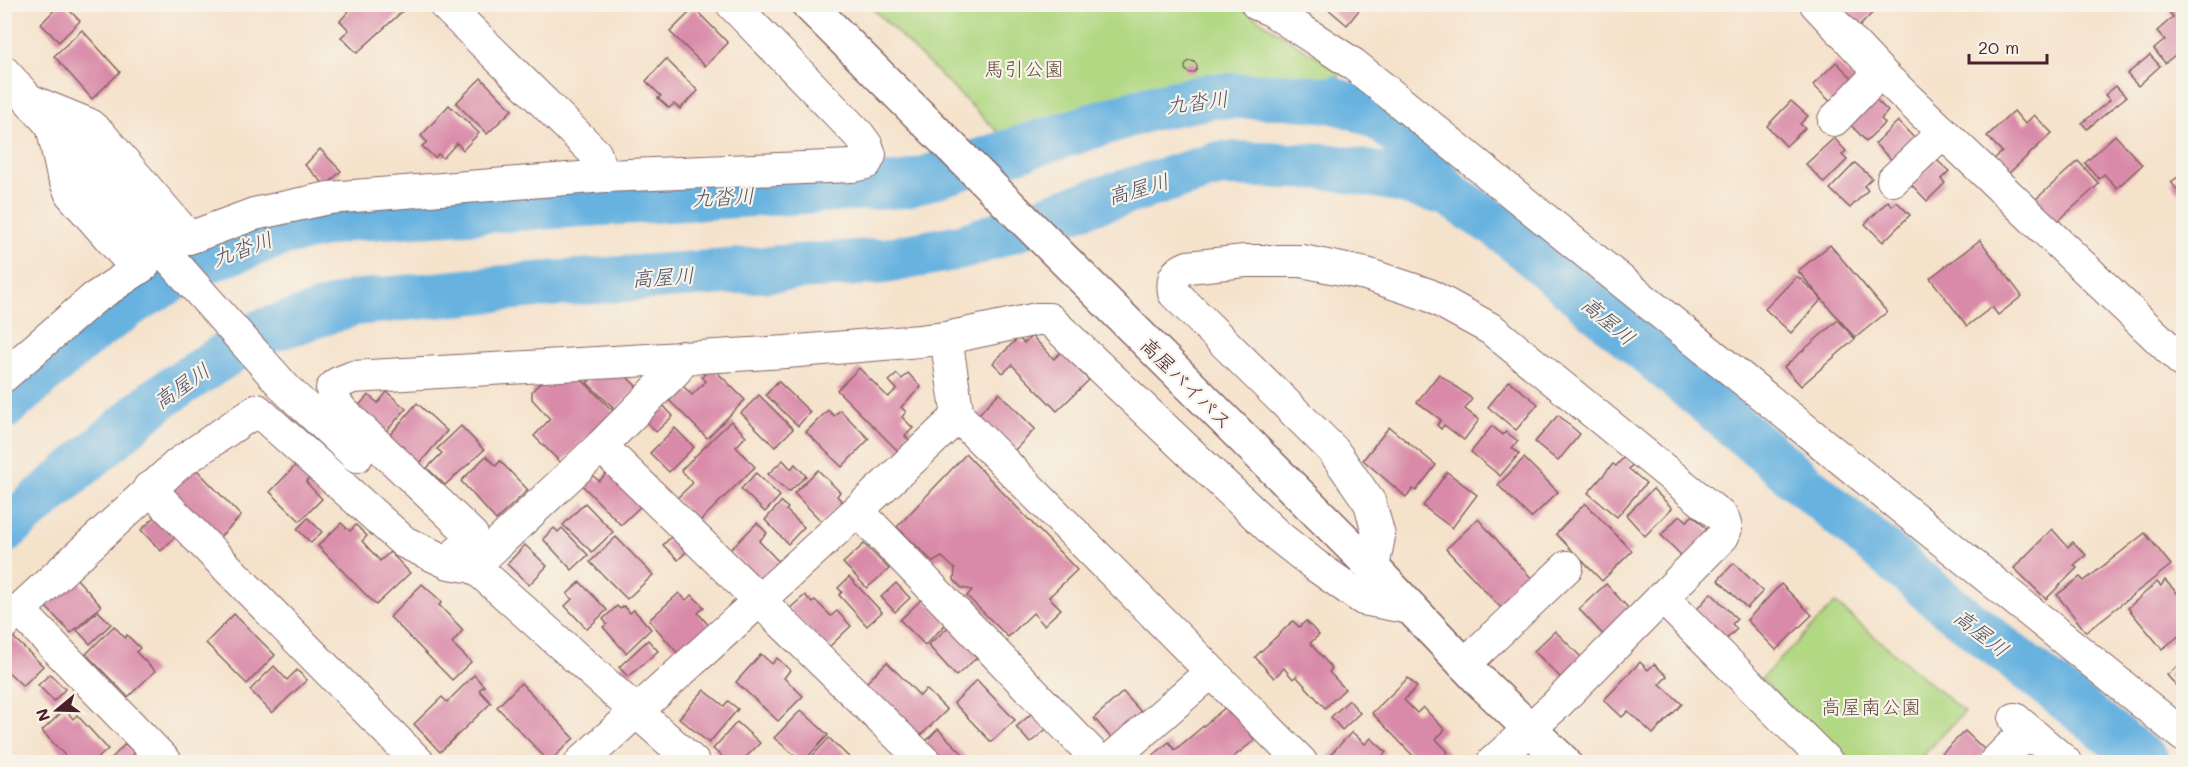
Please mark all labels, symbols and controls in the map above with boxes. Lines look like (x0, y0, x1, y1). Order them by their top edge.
scale bar (1969, 27, 2047, 65)
text: 20 m (1978, 35, 2019, 59)
park label: 馬引公園 (984, 55, 1064, 81)
water label: 九沓川 (1164, 84, 1230, 118)
water label: 高屋川 (1104, 166, 1172, 210)
water label: 九沓川 (691, 181, 755, 211)
water label: 九沓川 (208, 225, 276, 271)
water label: 高屋川 (631, 260, 695, 292)
water label: 高屋川 (1576, 289, 1642, 351)
street label: 高屋バイパス (1136, 332, 1238, 434)
water label: 高屋川 (147, 356, 215, 414)
water label: 高屋川 (1949, 602, 2015, 662)
north arrow (27, 680, 87, 740)
park label: 高屋南公園 (1821, 693, 1921, 719)
text: N (30, 706, 54, 724)

